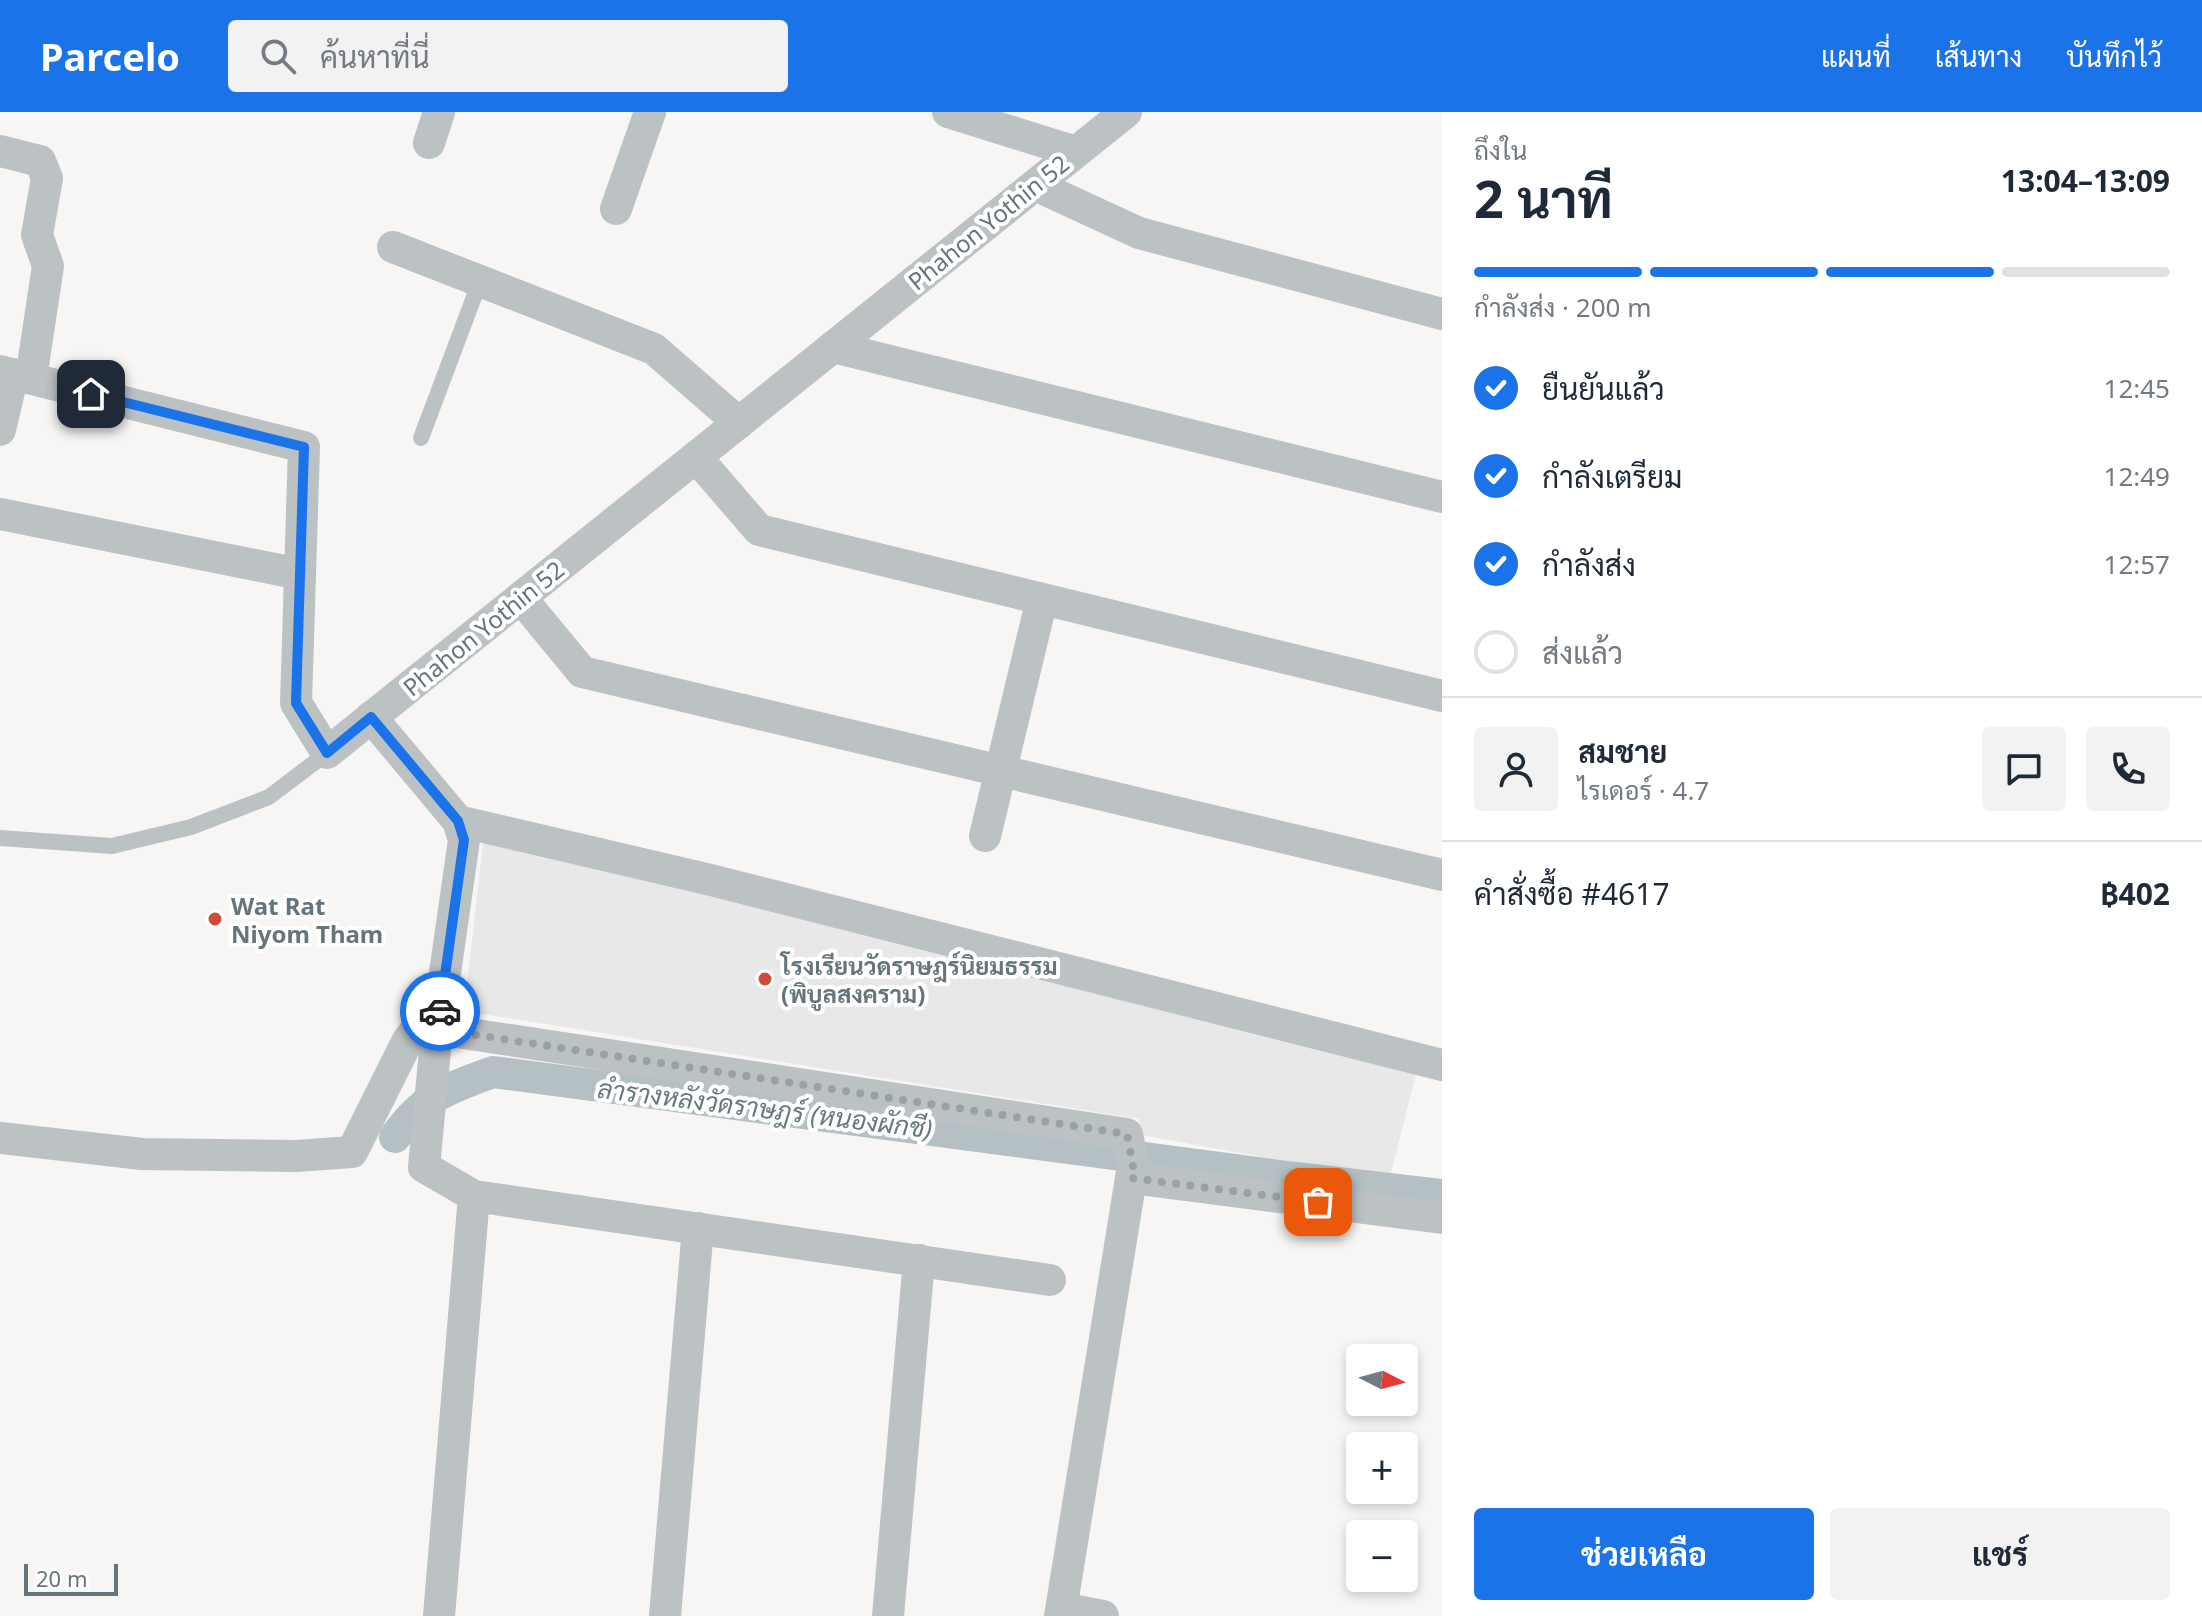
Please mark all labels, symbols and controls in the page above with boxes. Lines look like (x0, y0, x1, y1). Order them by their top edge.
search box (228, 20, 788, 92)
text: Parcelo (40, 30, 180, 82)
icon: search (256, 34, 300, 78)
text: ค้นหาที่นี่ (320, 36, 430, 77)
text: แผนที่ (1821, 37, 1891, 75)
text: เส้นทาง (1935, 37, 2022, 75)
text: บันทึกไว้ (2066, 37, 2162, 75)
text: ถึงใน (1474, 132, 1527, 168)
street label: Phahon Yothin 52 (901, 147, 1075, 297)
text: 13:04–13:09 (2001, 160, 2170, 201)
text: 2 นาที (1474, 162, 1613, 233)
text: กำลังส่ง · 200 m (1474, 289, 1652, 325)
pin (57, 360, 125, 428)
icon: check (1474, 366, 1518, 410)
text: ยืนยันแล้ว (1542, 368, 1665, 409)
text: 12:45 (2104, 370, 2170, 406)
icon: home (69, 372, 113, 416)
icon: check (1474, 454, 1518, 498)
text: กำลังเตรียม (1542, 456, 1682, 497)
text: 12:49 (2104, 458, 2170, 494)
icon: check (1474, 542, 1518, 586)
text: กำลังส่ง (1542, 544, 1636, 585)
text: 12:57 (2104, 546, 2170, 582)
street label: Phahon Yothin 52 (396, 553, 570, 703)
text: ส่งแล้ว (1542, 632, 1623, 673)
button: person (1474, 727, 1558, 811)
button: chat (1982, 727, 2066, 811)
button: phone (2086, 727, 2170, 811)
text: สมชาย (1578, 731, 1667, 772)
text: ไรเดอร์ · 4.7 (1578, 772, 1709, 808)
text: คำสั่งซื้อ #4617 (1474, 873, 1670, 914)
text: ฿402 (2100, 873, 2170, 914)
place label: Wat Rat Niyom Tham (231, 889, 383, 950)
marker: Wat Rat Niyom Tham (206, 910, 224, 928)
place label: โรงเรียนวัดราษฎร์นิยมธรรม (พิบูลสงคราม) (779, 949, 1058, 1011)
marker: โรงเรียนวัดราษฎร์นิยมธรรม (พิบูลสงคราม) (756, 970, 774, 988)
courier (400, 971, 480, 1051)
icon: car (418, 989, 462, 1033)
water label: ลำรางหลังวัดราษฎร์ (หนองผักชี) (595, 1070, 934, 1147)
pin (1284, 1168, 1352, 1236)
icon: bag (1296, 1180, 1340, 1224)
north arrow (1346, 1344, 1418, 1416)
map controls (1346, 1344, 1418, 1592)
button: + (1346, 1432, 1418, 1504)
button: ช่วยเหลือ (1474, 1508, 1814, 1600)
button: แชร์ (1830, 1508, 2170, 1600)
button: − (1346, 1520, 1418, 1592)
scale bar (24, 1560, 118, 1596)
text: 20 m (36, 1563, 87, 1593)

